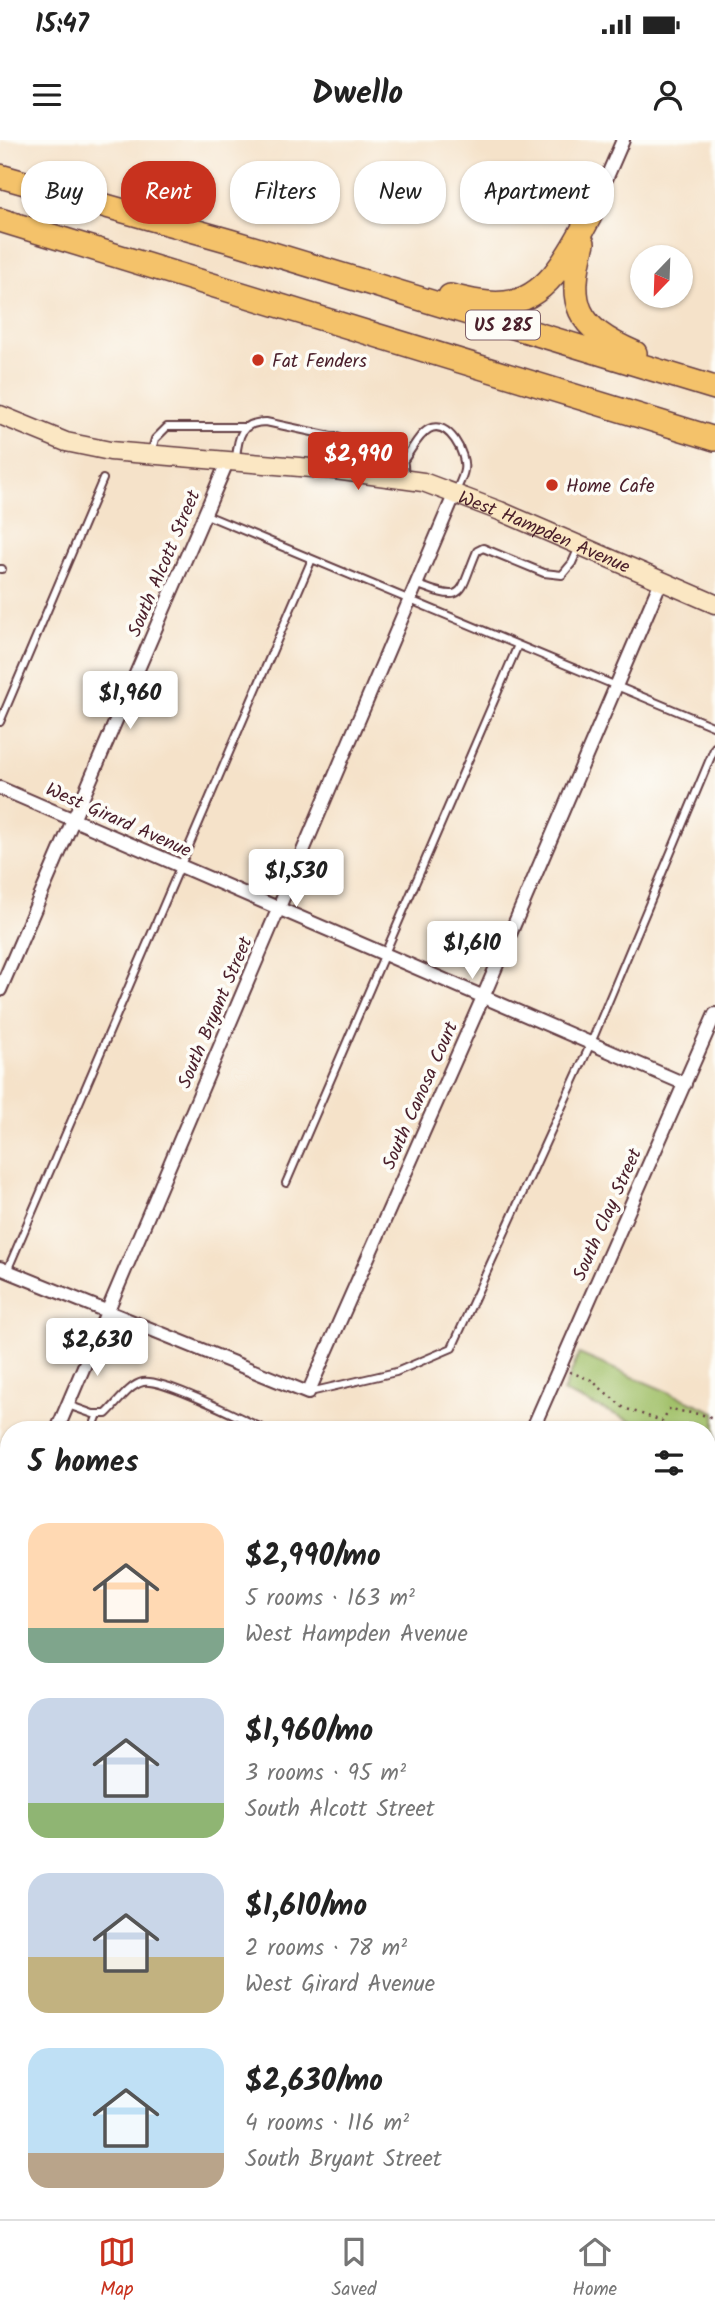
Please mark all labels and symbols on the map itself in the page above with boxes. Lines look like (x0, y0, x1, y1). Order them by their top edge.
north arrow (630, 245, 693, 308)
road number: US 285 (466, 310, 540, 340)
place label: Fat Fenders (272, 347, 367, 377)
marker: Fat Fenders (250, 352, 266, 368)
pin: $2,990 (301, 432, 415, 492)
place label: Home Cafe (566, 472, 655, 502)
marker: Home Cafe (544, 477, 560, 493)
street label: West Hampden Avenue (454, 484, 635, 583)
street label: South Alcott Street (120, 485, 210, 642)
pin: $1,960 (73, 672, 187, 731)
street label: West Girard Avenue (40, 775, 196, 867)
pin: $1,530 (239, 850, 353, 909)
pin: $1,610 (415, 922, 529, 981)
street label: South Bryant Street (170, 932, 262, 1093)
street label: South Canosa Court (375, 1016, 467, 1175)
street label: South Clay Street (565, 1143, 651, 1286)
pin: $2,630 (40, 1318, 154, 1378)

